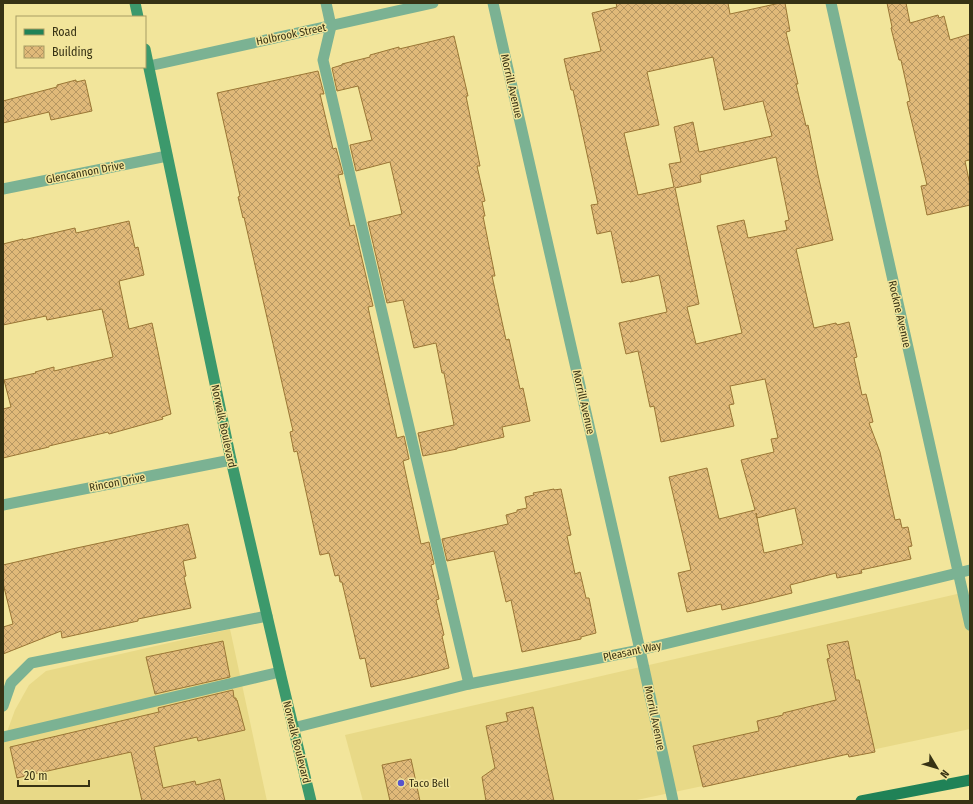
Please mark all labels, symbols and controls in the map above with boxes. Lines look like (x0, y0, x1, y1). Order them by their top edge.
legend (16, 16, 146, 68)
street label: Holbrook Street (255, 21, 328, 48)
text: Road (52, 25, 77, 39)
text: Building (52, 45, 93, 59)
street label: Morrill Avenue (498, 53, 525, 119)
street label: Glencannon Drive (45, 159, 125, 186)
street label: Rockne Avenue (885, 279, 914, 349)
street label: Morrill Avenue (570, 369, 597, 435)
street label: Norwalk Boulevard (208, 383, 239, 469)
street label: Rincon Drive (88, 471, 146, 494)
street label: Pleasant Way (602, 639, 662, 664)
street label: Morrill Avenue (641, 685, 668, 751)
street label: Norwalk Boulevard (280, 699, 313, 785)
north arrow (917, 748, 957, 788)
scale bar (18, 762, 89, 788)
text: N (937, 767, 952, 780)
text: 20 m (24, 769, 48, 783)
place label: Taco Bell (409, 777, 449, 790)
marker: Taco Bell (396, 778, 406, 788)

